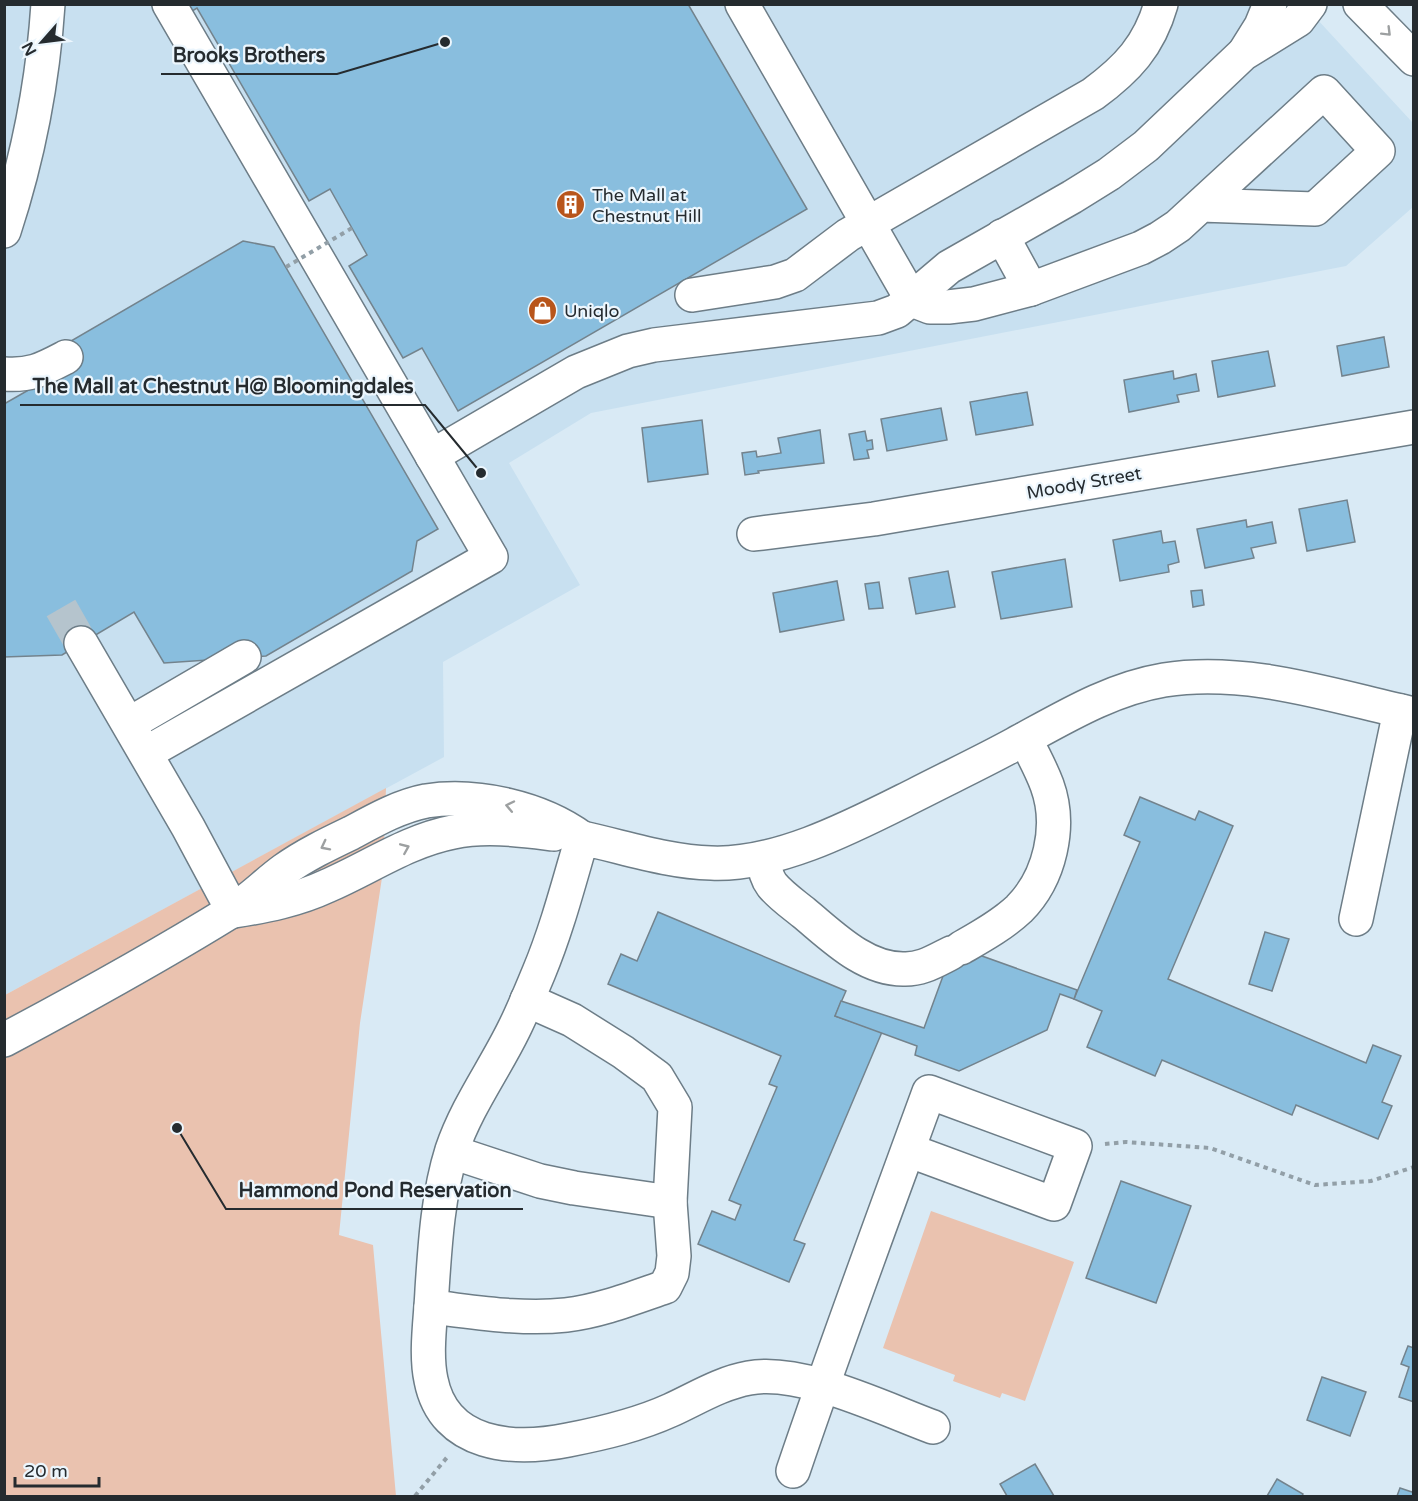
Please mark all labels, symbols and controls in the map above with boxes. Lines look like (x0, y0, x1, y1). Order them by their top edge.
north arrow (12, 12, 72, 72)
one-way arrow (1379, 24, 1390, 35)
callout: Brooks Brothers (161, 36, 337, 74)
text: N (18, 38, 41, 59)
text: Brooks Brothers (173, 44, 326, 68)
place label: The Mall at Chestnut Hill (592, 184, 701, 227)
building icon: The Mall at Chestnut Hill (555, 189, 587, 221)
shop icon: Uniqlo (527, 295, 559, 327)
place label: Uniqlo (564, 300, 620, 322)
callout: The Mall at Chestnut H@ Bloomingdales (20, 367, 425, 405)
text: The Mall at Chestnut H@ Bloomingdales (31, 375, 414, 399)
street label: Moody Street (1025, 462, 1143, 504)
one-way arrow (505, 801, 515, 814)
one-way arrow (321, 839, 332, 850)
one-way arrow (399, 843, 410, 855)
callout: Hammond Pond Reservation (226, 1171, 523, 1209)
text: Hammond Pond Reservation (238, 1179, 512, 1203)
scale bar (15, 1450, 99, 1488)
text: 20 m (24, 1460, 68, 1482)

